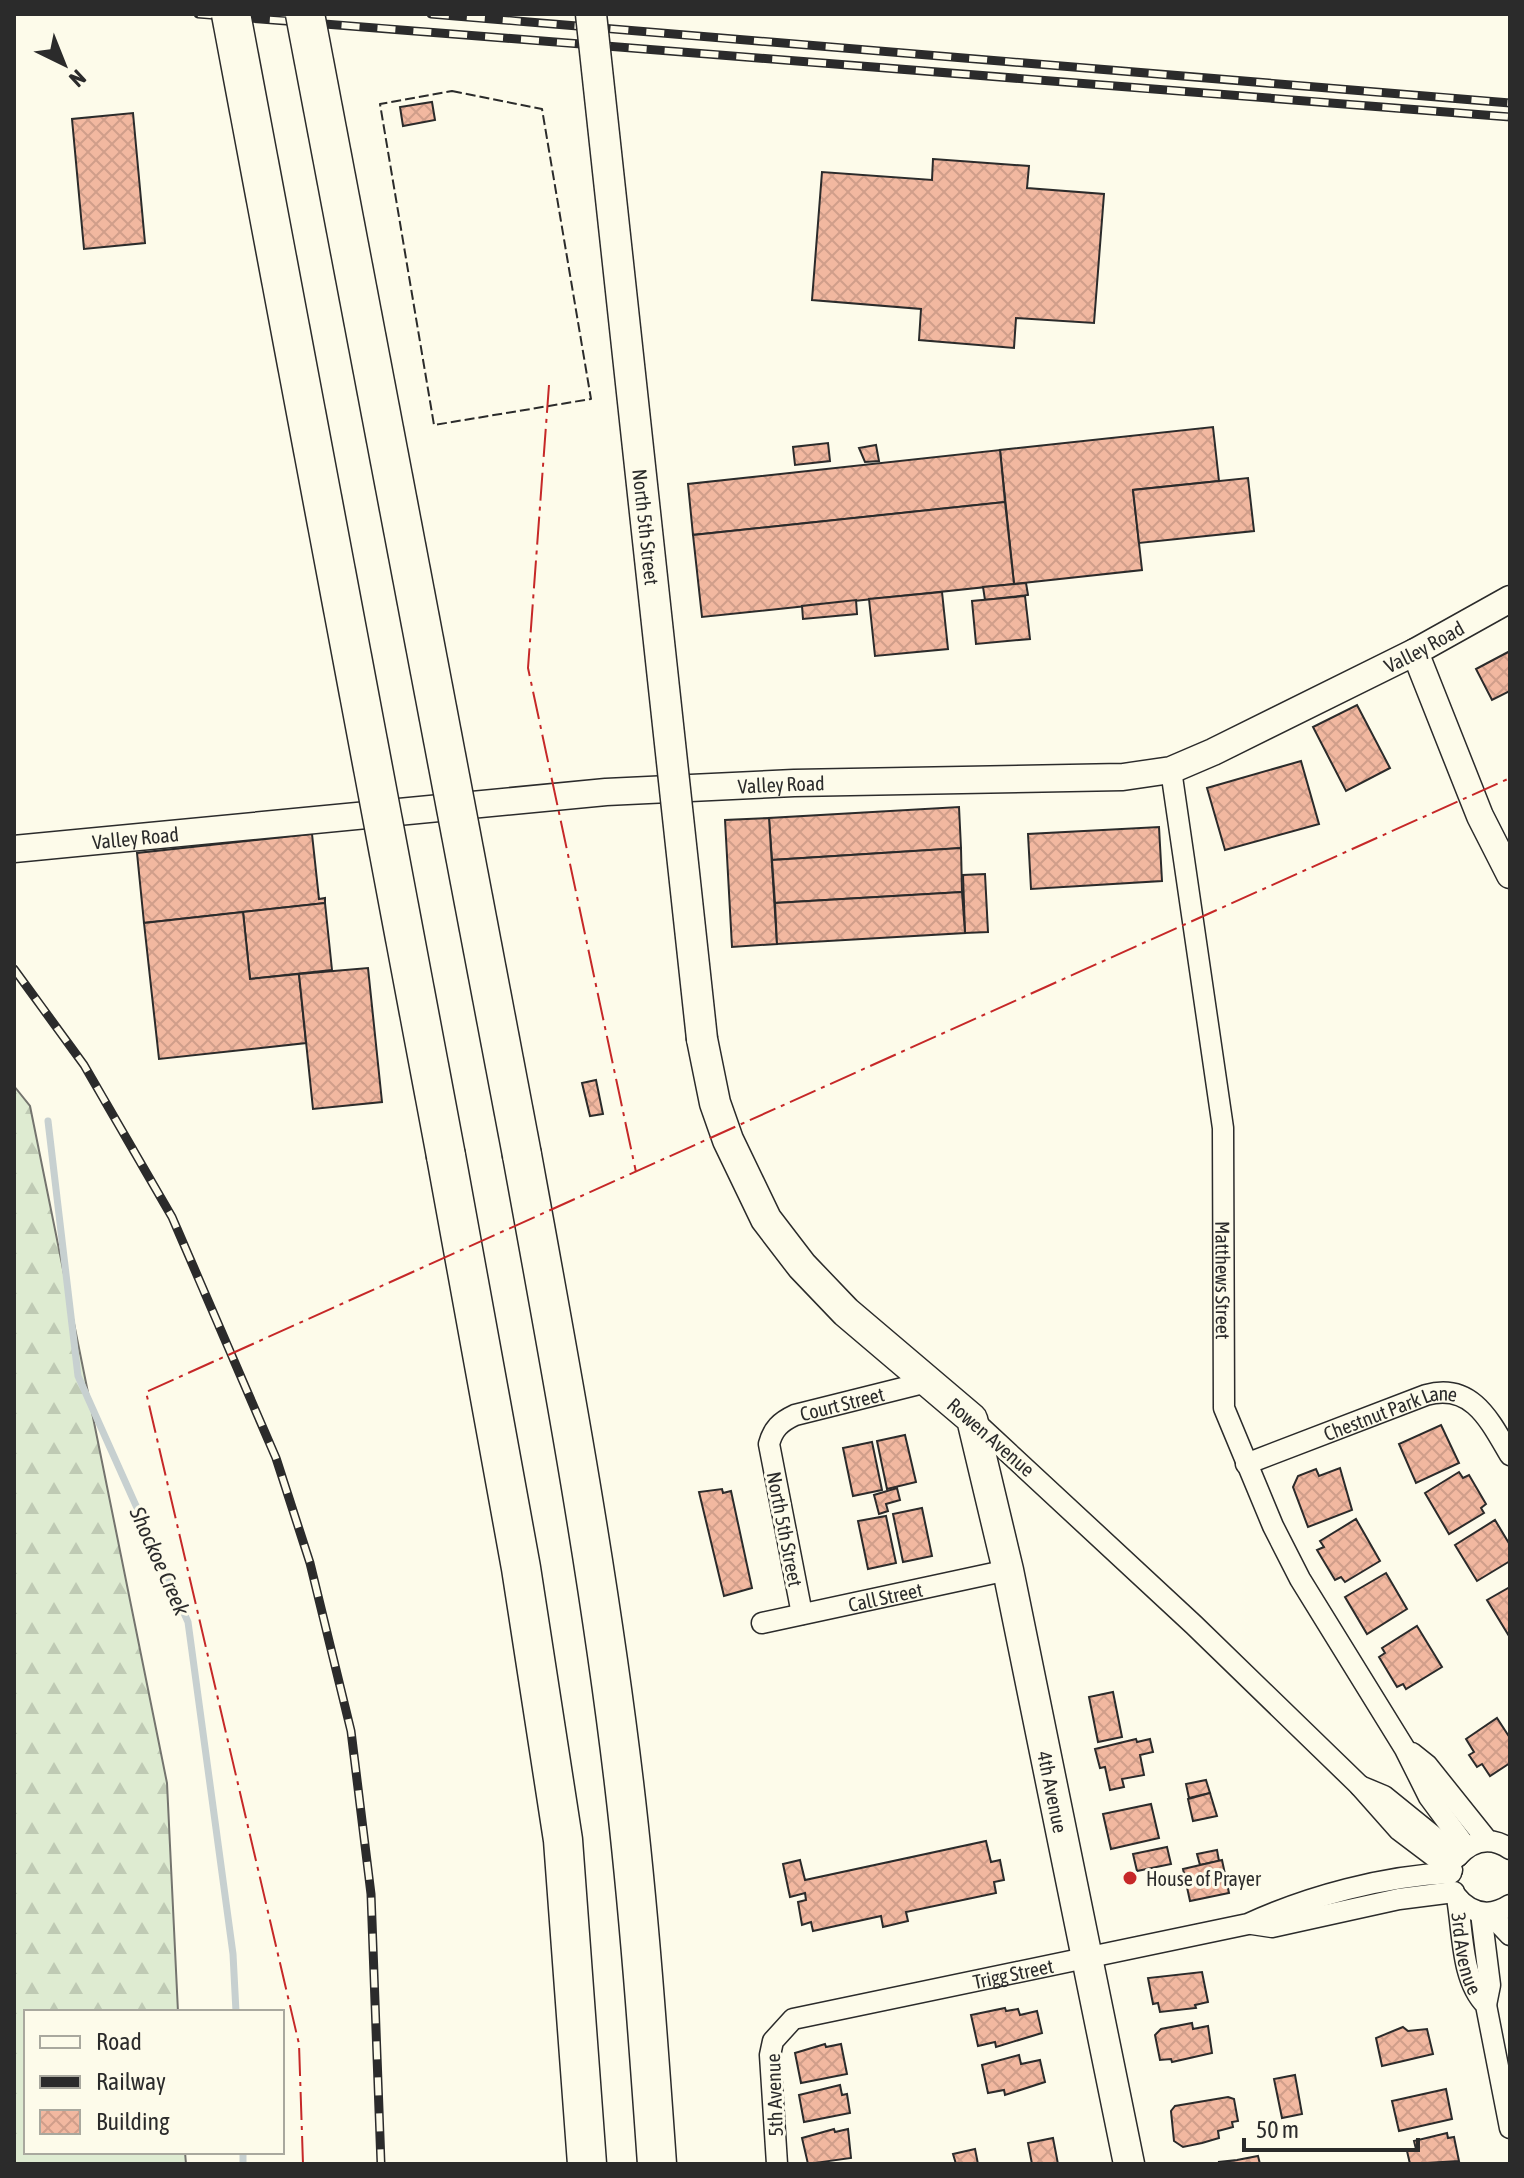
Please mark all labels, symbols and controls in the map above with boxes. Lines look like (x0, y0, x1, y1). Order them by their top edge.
north arrow (24, 24, 104, 104)
text: N (64, 65, 91, 93)
street label: North 5th Street (629, 468, 664, 586)
street label: Valley Road (1380, 616, 1468, 677)
street label: Valley Road (737, 771, 825, 797)
street label: Valley Road (91, 822, 180, 853)
street label: Matthews Street (1212, 1221, 1235, 1340)
street label: Chestnut Park Lane (1320, 1381, 1459, 1445)
street label: Court Street (797, 1382, 887, 1425)
street label: Rowen Avenue (943, 1393, 1039, 1481)
street label: North 5th Street (763, 1470, 807, 1589)
water label: Shockoe Creek (124, 1502, 196, 1620)
street label: Call Street (846, 1577, 925, 1616)
street label: 4th Avenue (1034, 1749, 1073, 1835)
place label: House of Prayer (1146, 1867, 1262, 1890)
marker: House of Prayer (1121, 1869, 1139, 1887)
street label: 3rd Avenue (1448, 1911, 1487, 1998)
street label: Trigg Street (971, 1953, 1055, 1993)
legend (24, 2010, 284, 2154)
text: Road (96, 2028, 142, 2055)
street label: 5th Avenue (761, 2053, 787, 2137)
text: Railway (96, 2068, 166, 2095)
scale bar (1244, 2102, 1418, 2152)
text: Building (96, 2108, 170, 2135)
text: 50 m (1256, 2116, 1299, 2143)

